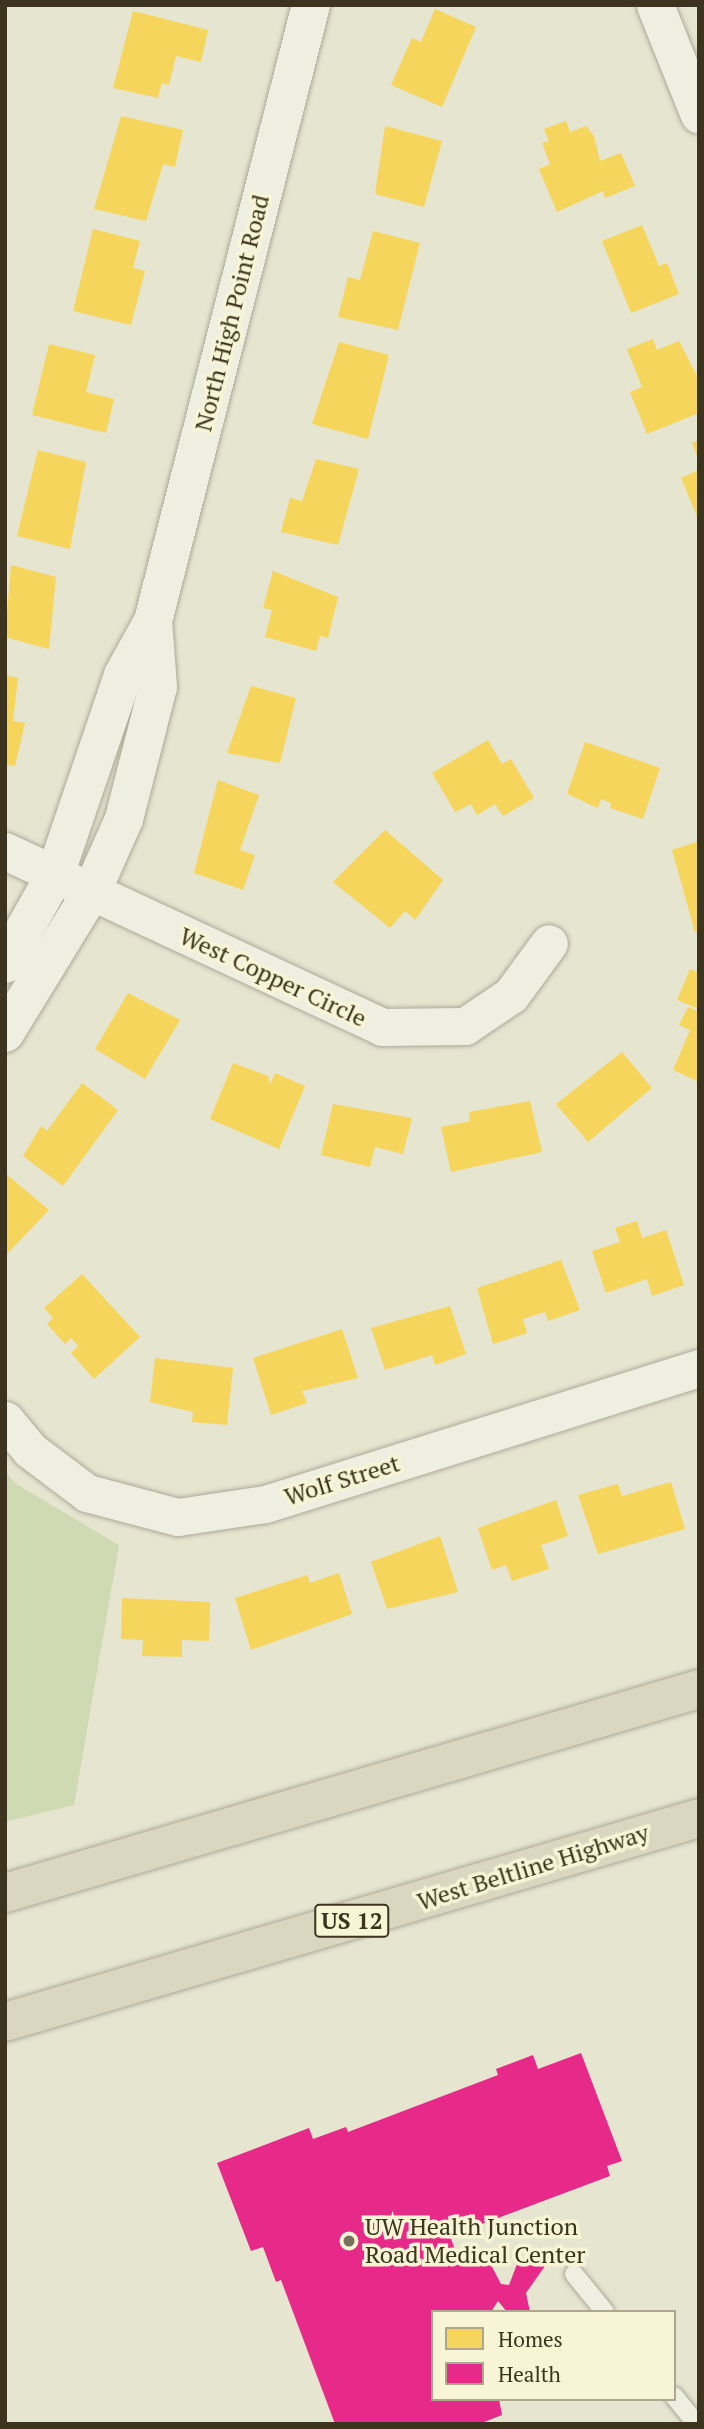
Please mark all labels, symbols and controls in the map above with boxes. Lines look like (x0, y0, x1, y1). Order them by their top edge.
street label: North High Point Road (189, 192, 275, 434)
street label: West Copper Circle (175, 921, 371, 1033)
street label: Wolf Street (281, 1449, 403, 1511)
street label: West Beltline Highway (414, 1818, 652, 1916)
road number: US 12 (314, 1902, 390, 1940)
place label: UW Health Junction Road Medical Center (365, 2213, 586, 2269)
marker: UW Health Junction Road Medical Center (339, 2231, 359, 2251)
legend (431, 2310, 676, 2401)
text: Homes (498, 2325, 563, 2353)
text: Health (498, 2360, 561, 2388)

